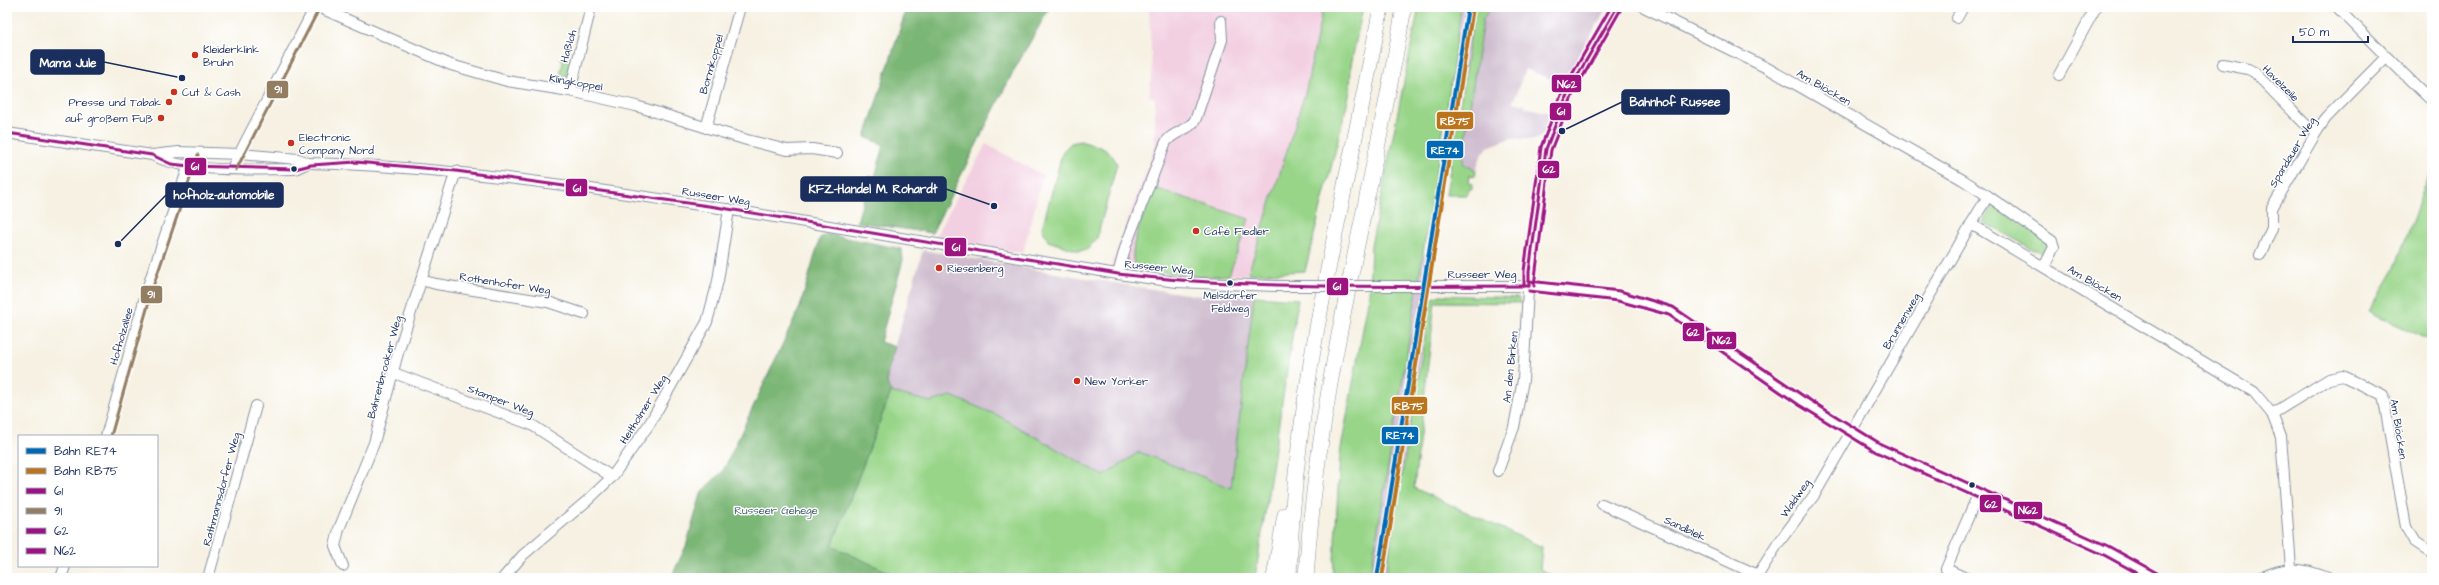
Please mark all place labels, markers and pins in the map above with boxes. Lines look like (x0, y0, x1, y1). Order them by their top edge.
place label: Kleiderklink Bruhn (203, 42, 259, 70)
callout: Mama Jule (31, 50, 104, 74)
marker: Kleiderklink Bruhn (190, 50, 200, 60)
place label: Cut & Cash (182, 85, 241, 100)
marker: Cut & Cash (169, 87, 179, 97)
callout: Bahnhof Russee (1622, 90, 1729, 114)
place label: Presse und Tabak (68, 95, 161, 110)
marker: Presse und Tabak (164, 97, 174, 107)
place label: auf großem Fuß (65, 111, 153, 127)
marker: auf großem Fuß (156, 113, 166, 123)
place label: Electronic Company Nord (299, 130, 374, 159)
marker: Electronic Company Nord (286, 138, 296, 148)
unlabelled marker (289, 164, 299, 174)
callout: KFZ-Handel M. Rohardt (801, 177, 946, 201)
callout: hofholz-automobile (166, 183, 283, 207)
place label: Café Fiedler (1204, 224, 1269, 239)
marker: Café Fiedler (1191, 226, 1201, 236)
place label: Riesenberg (947, 261, 1004, 277)
marker: Riesenberg (934, 263, 944, 273)
marker: Melsdorfer Feldweg (1225, 278, 1235, 288)
place label: Melsdorfer Feldweg (1203, 289, 1257, 317)
place label: New Yorker (1085, 374, 1148, 389)
marker: New Yorker (1072, 376, 1082, 386)
unlabelled marker (1967, 480, 1977, 490)

